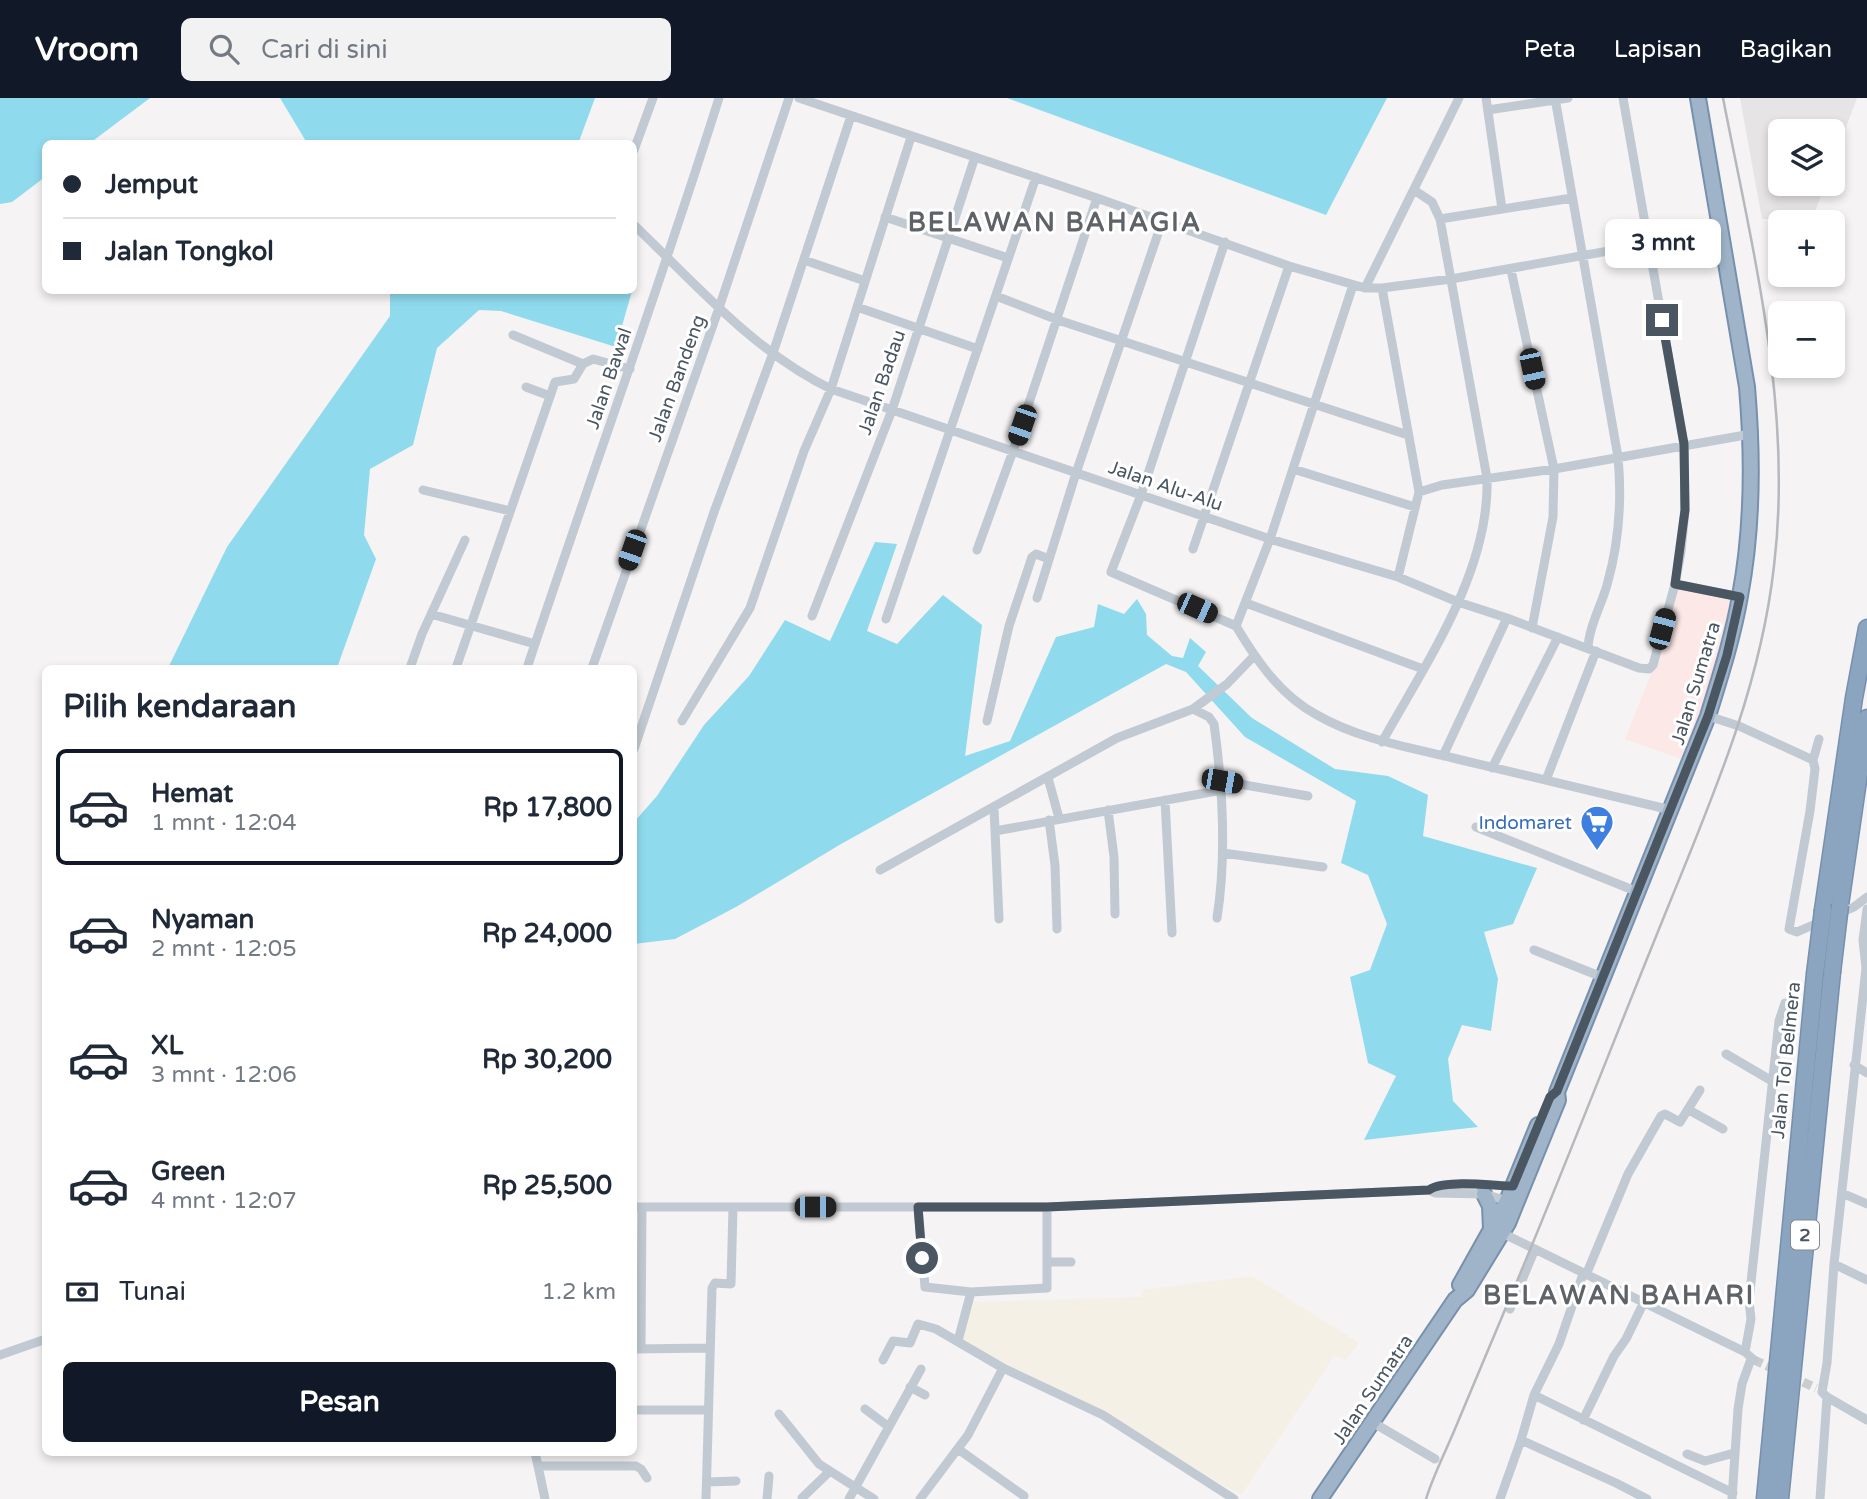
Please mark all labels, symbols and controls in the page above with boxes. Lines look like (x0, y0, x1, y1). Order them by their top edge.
search box (181, 18, 671, 81)
text: Vroom (35, 30, 139, 69)
icon: search (205, 30, 243, 68)
text: Cari di sini (261, 34, 388, 65)
text: Peta (1524, 35, 1576, 64)
text: Lapisan (1614, 35, 1702, 64)
text: Bagikan (1740, 35, 1832, 64)
map controls (1768, 119, 1845, 378)
button: layers (1768, 119, 1845, 196)
text: Jemput (105, 169, 198, 200)
district label: BELAWAN BAHAGIA (908, 207, 1202, 238)
button: + (1768, 210, 1845, 287)
callout: 3 mnt (1604, 218, 1720, 268)
text: 3 mnt (1631, 229, 1695, 257)
text: Jalan Tongkol (105, 236, 274, 267)
button: − (1768, 301, 1845, 378)
route end (1646, 304, 1678, 336)
street label: Jalan Bandeng (644, 312, 710, 445)
street label: Jalan Bawal (581, 325, 637, 432)
street label: Jalan Badau (854, 327, 910, 438)
car (1518, 346, 1547, 392)
car (1006, 402, 1039, 448)
street label: Jalan Alu-Alu (1106, 456, 1226, 516)
car (616, 527, 649, 573)
car (1174, 590, 1221, 626)
car (1647, 606, 1678, 652)
street label: Jalan Sumatra (1667, 619, 1725, 748)
text: Pilih kendaraan (63, 688, 297, 726)
car (1200, 767, 1245, 795)
icon: car (67, 776, 130, 839)
text: Hemat (151, 778, 233, 809)
text: Rp 17,800 (483, 792, 612, 823)
supermarket icon: Indomaret (1578, 803, 1616, 852)
text: 1 mnt · 12:04 (151, 809, 297, 837)
place label: Indomaret (1479, 812, 1572, 834)
icon: car (67, 902, 130, 965)
text: Nyaman (151, 904, 254, 935)
text: Rp 24,000 (482, 918, 612, 949)
text: 2 mnt · 12:05 (151, 935, 297, 963)
street label: Jalan Tol Belmera (1767, 981, 1805, 1140)
icon: car (67, 1028, 130, 1091)
text: XL (151, 1030, 183, 1061)
text: Rp 30,200 (482, 1044, 612, 1075)
text: 3 mnt · 12:06 (151, 1061, 297, 1089)
icon: car (67, 1154, 130, 1217)
text: Green (151, 1156, 226, 1187)
text: Rp 25,500 (482, 1170, 612, 1201)
text: 4 mnt · 12:07 (151, 1187, 297, 1215)
car (795, 1197, 837, 1218)
road number: 2 (1791, 1220, 1819, 1250)
route start (906, 1242, 938, 1274)
icon: cash (63, 1273, 101, 1311)
text: Tunai (119, 1276, 186, 1307)
text: 1.2 km (542, 1278, 616, 1306)
district label: BELAWAN BAHARI (1483, 1280, 1755, 1311)
street label: Jalan Sumatra (1328, 1330, 1418, 1449)
button: Pesan (63, 1362, 616, 1442)

